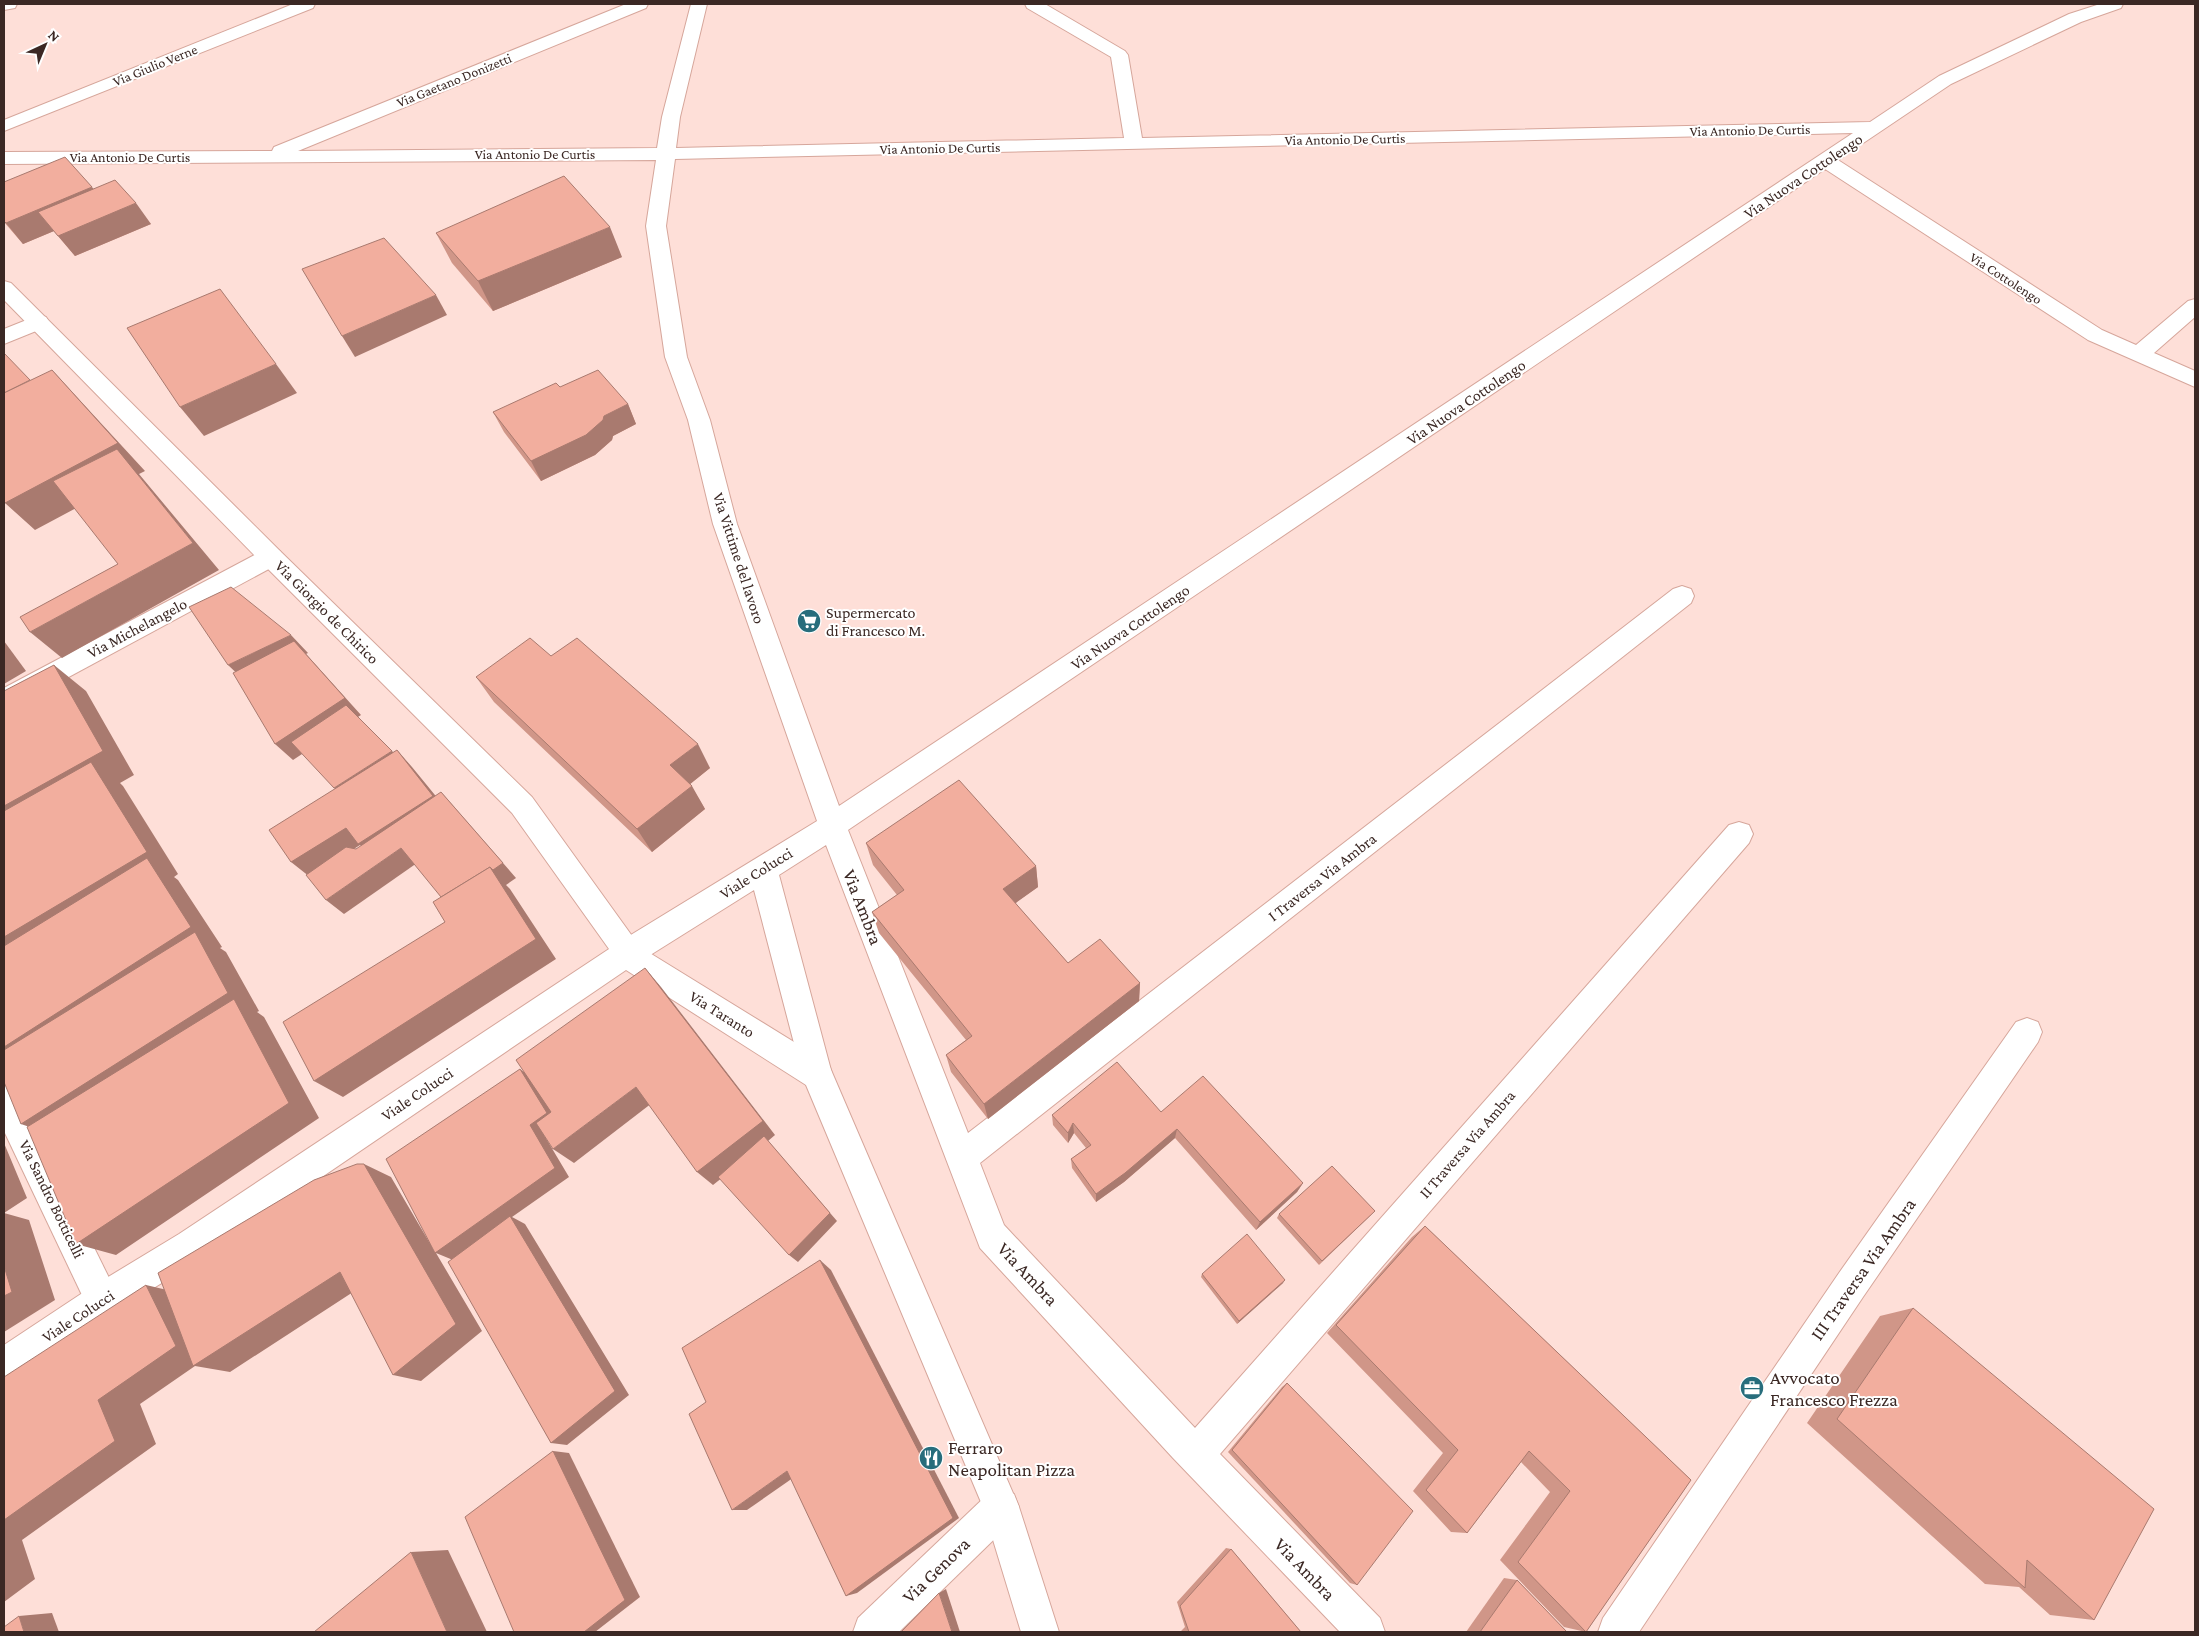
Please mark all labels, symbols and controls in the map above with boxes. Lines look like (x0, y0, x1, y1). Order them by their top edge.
north arrow (20, 20, 70, 70)
text: N (45, 27, 63, 45)
street label: Via Giulio Verne (110, 41, 200, 89)
street label: Via Gaetano Donizetti (394, 49, 514, 110)
street label: Via Antonio De Curtis (1689, 121, 1811, 139)
street label: Via Antonio De Curtis (1284, 130, 1406, 148)
street label: Via Nuova Cottolengo (1741, 130, 1866, 223)
street label: Via Antonio De Curtis (879, 139, 1001, 157)
street label: Via Antonio De Curtis (475, 146, 595, 162)
street label: Via Antonio De Curtis (70, 149, 190, 165)
street label: Via Cottolengo (1967, 249, 2045, 307)
street label: Via Nuova Cottolengo (1404, 356, 1529, 449)
street label: Via Vittime del lavoro (710, 490, 768, 626)
street label: Via Giorgio de Chirico (271, 557, 382, 668)
street label: Via Nuova Cottolengo (1068, 581, 1193, 674)
street label: Via Michelangelo (84, 595, 190, 662)
place label: Supermercato di Francesco M. (826, 604, 925, 639)
supermarket icon: Supermercato di Francesco M. (796, 608, 822, 634)
street label: I Traversa Via Ambra (1265, 829, 1380, 924)
street label: Viale Colucci (717, 844, 795, 902)
street label: Via Ambra (839, 866, 887, 948)
street label: Via Taranto (686, 987, 758, 1041)
street label: Viale Colucci (378, 1064, 456, 1124)
street label: II Traversa Via Ambra (1416, 1086, 1519, 1201)
street label: Via Sandro Botticelli (16, 1137, 88, 1261)
street label: III Traversa Via Ambra (1806, 1194, 1920, 1344)
street label: Via Ambra (993, 1238, 1063, 1310)
street label: Viale Colucci (39, 1287, 117, 1345)
place label: Avvocato Francesco Frezza (1770, 1367, 1898, 1410)
office icon: Avvocato Francesco Frezza (1739, 1375, 1765, 1401)
place label: Ferraro Neapolitan Pizza (948, 1437, 1075, 1480)
restaurant icon: Ferraro Neapolitan Pizza (918, 1445, 944, 1471)
street label: Via Genova (898, 1533, 974, 1607)
street label: Via Ambra (1270, 1533, 1340, 1605)

